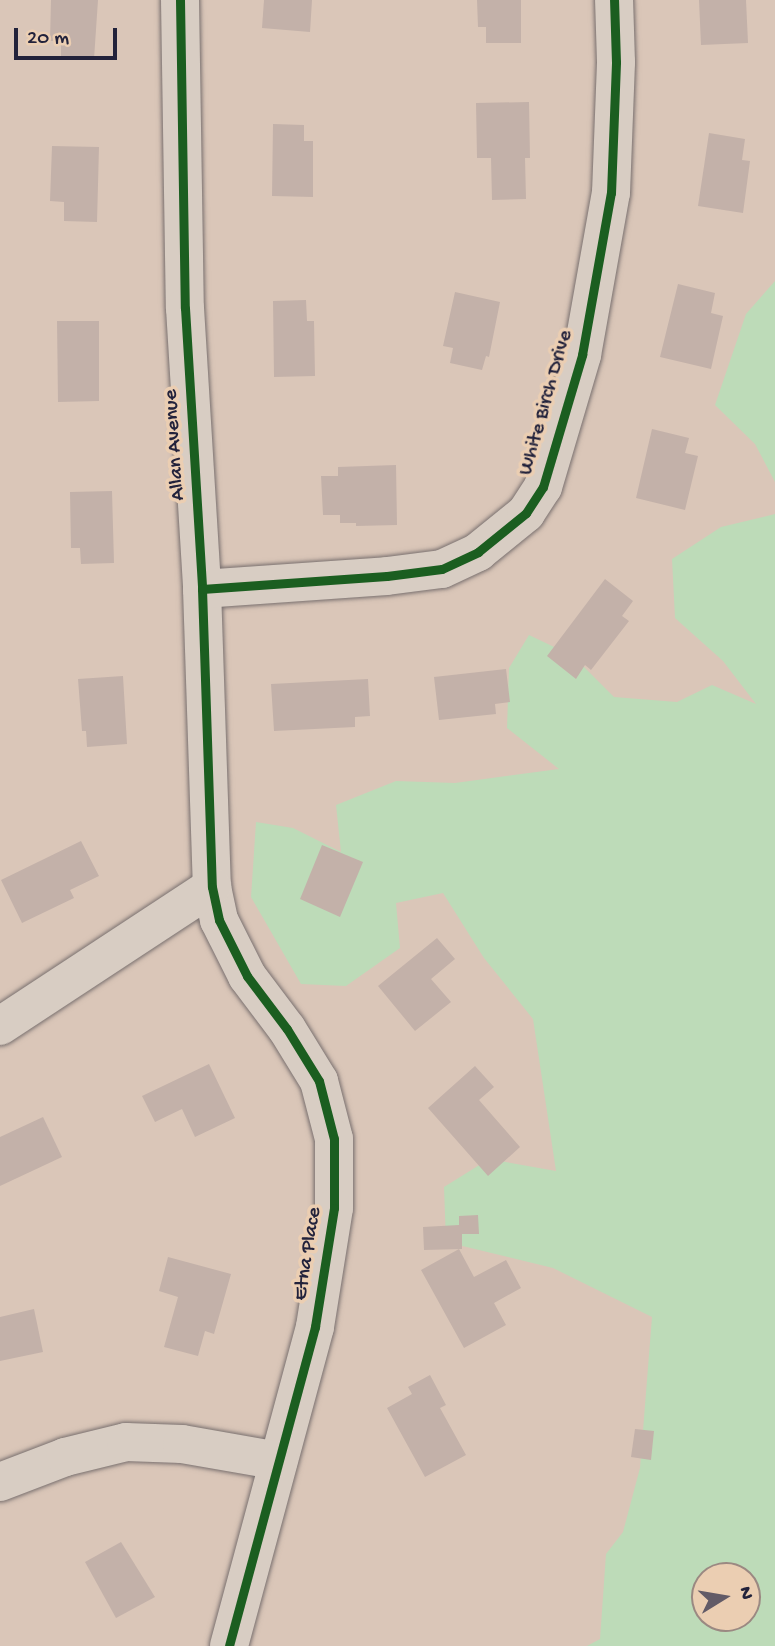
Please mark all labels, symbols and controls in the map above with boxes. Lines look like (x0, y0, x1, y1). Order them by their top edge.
scale bar (18, 14, 121, 58)
text: 20 m (27, 27, 69, 52)
street label: White Birch Drive (514, 327, 580, 479)
street label: Allan Avenue (160, 389, 192, 501)
street label: Etna Place (289, 1206, 329, 1302)
north arrow (691, 1562, 761, 1632)
text: N (733, 1585, 758, 1602)

